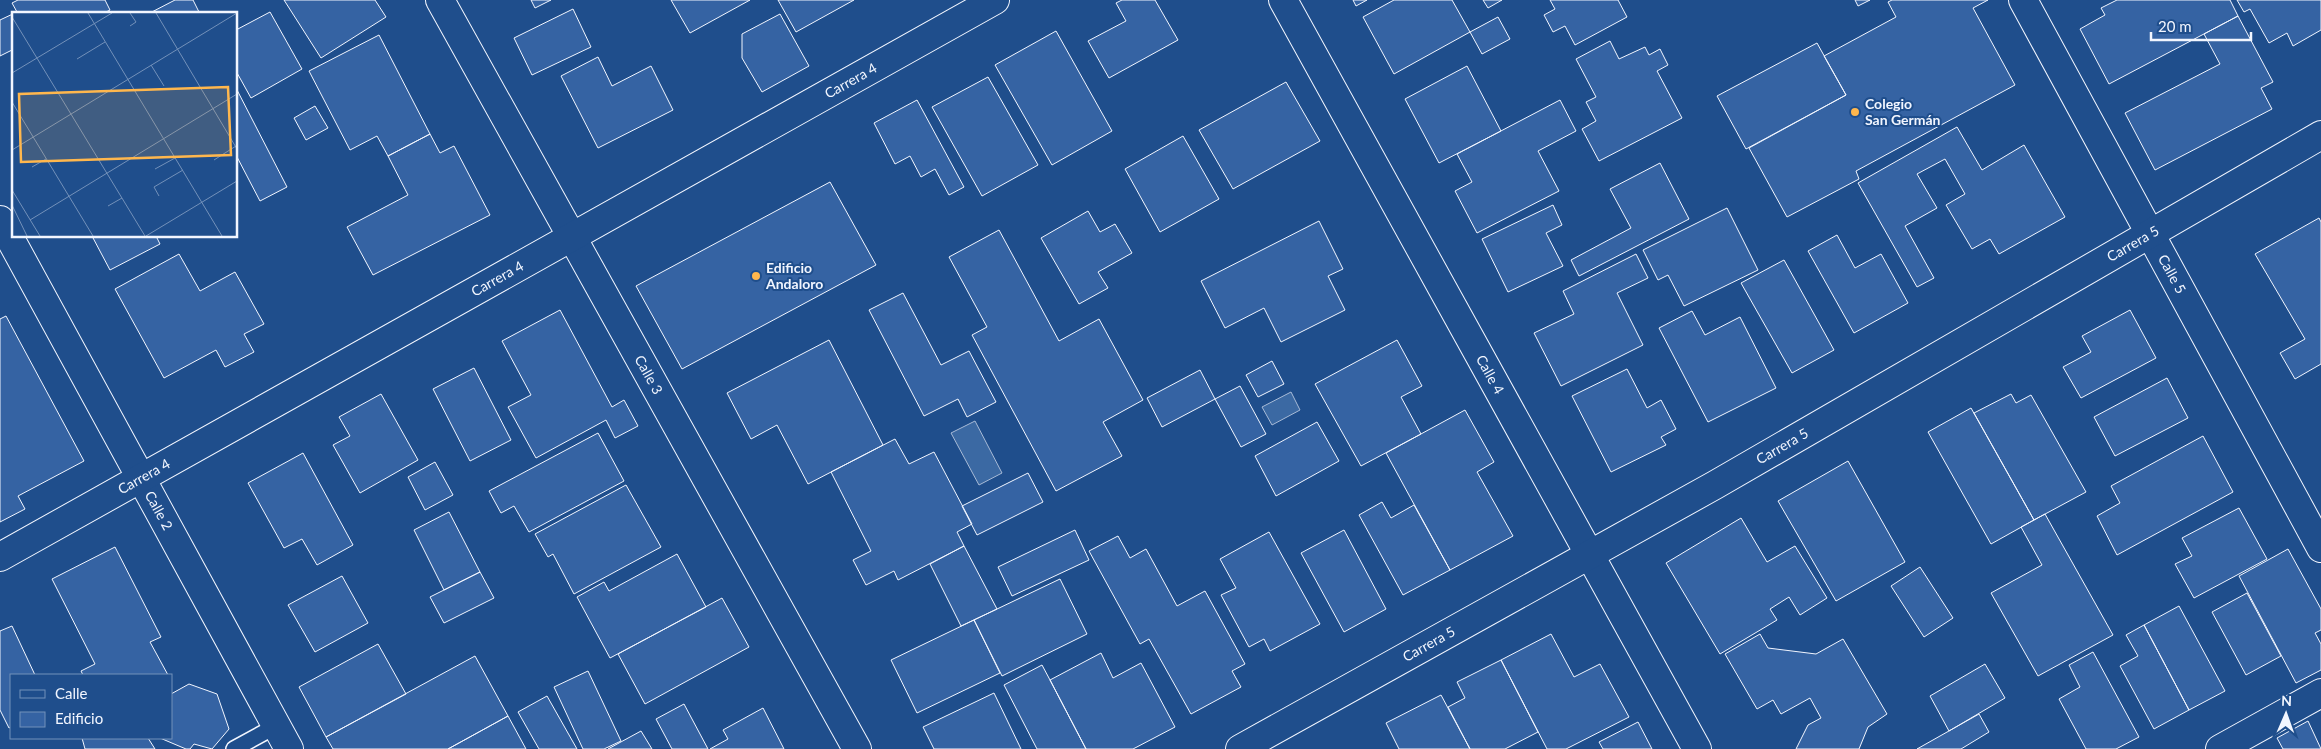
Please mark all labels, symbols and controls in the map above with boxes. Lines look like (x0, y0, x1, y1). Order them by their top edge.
scale bar (2151, 10, 2251, 42)
inset map (12, 12, 238, 238)
text: 20 m (2158, 17, 2192, 35)
street label: Carrera 4 (821, 59, 880, 102)
place label: Colegio San Germán (1865, 95, 1941, 128)
marker: Colegio San Germán (1849, 106, 1861, 118)
street label: Carrera 5 (2104, 222, 2162, 265)
street label: Calle 5 (2155, 251, 2190, 296)
street label: Carrera 4 (468, 257, 526, 300)
place label: Edificio Andaloro (765, 259, 823, 292)
marker: Edificio Andaloro (750, 270, 762, 282)
street label: Calle 3 (631, 352, 667, 397)
street label: Calle 4 (1473, 352, 1508, 397)
street label: Carrera 5 (1753, 424, 1811, 467)
street label: Carrera 4 (115, 455, 173, 497)
street label: Calle 2 (142, 488, 177, 533)
street label: Carrera 5 (1399, 622, 1458, 665)
legend (10, 674, 172, 739)
text: Calle (55, 684, 88, 702)
north arrow (2261, 689, 2311, 739)
text: N (2281, 692, 2292, 709)
text: Edificio (55, 709, 103, 727)

